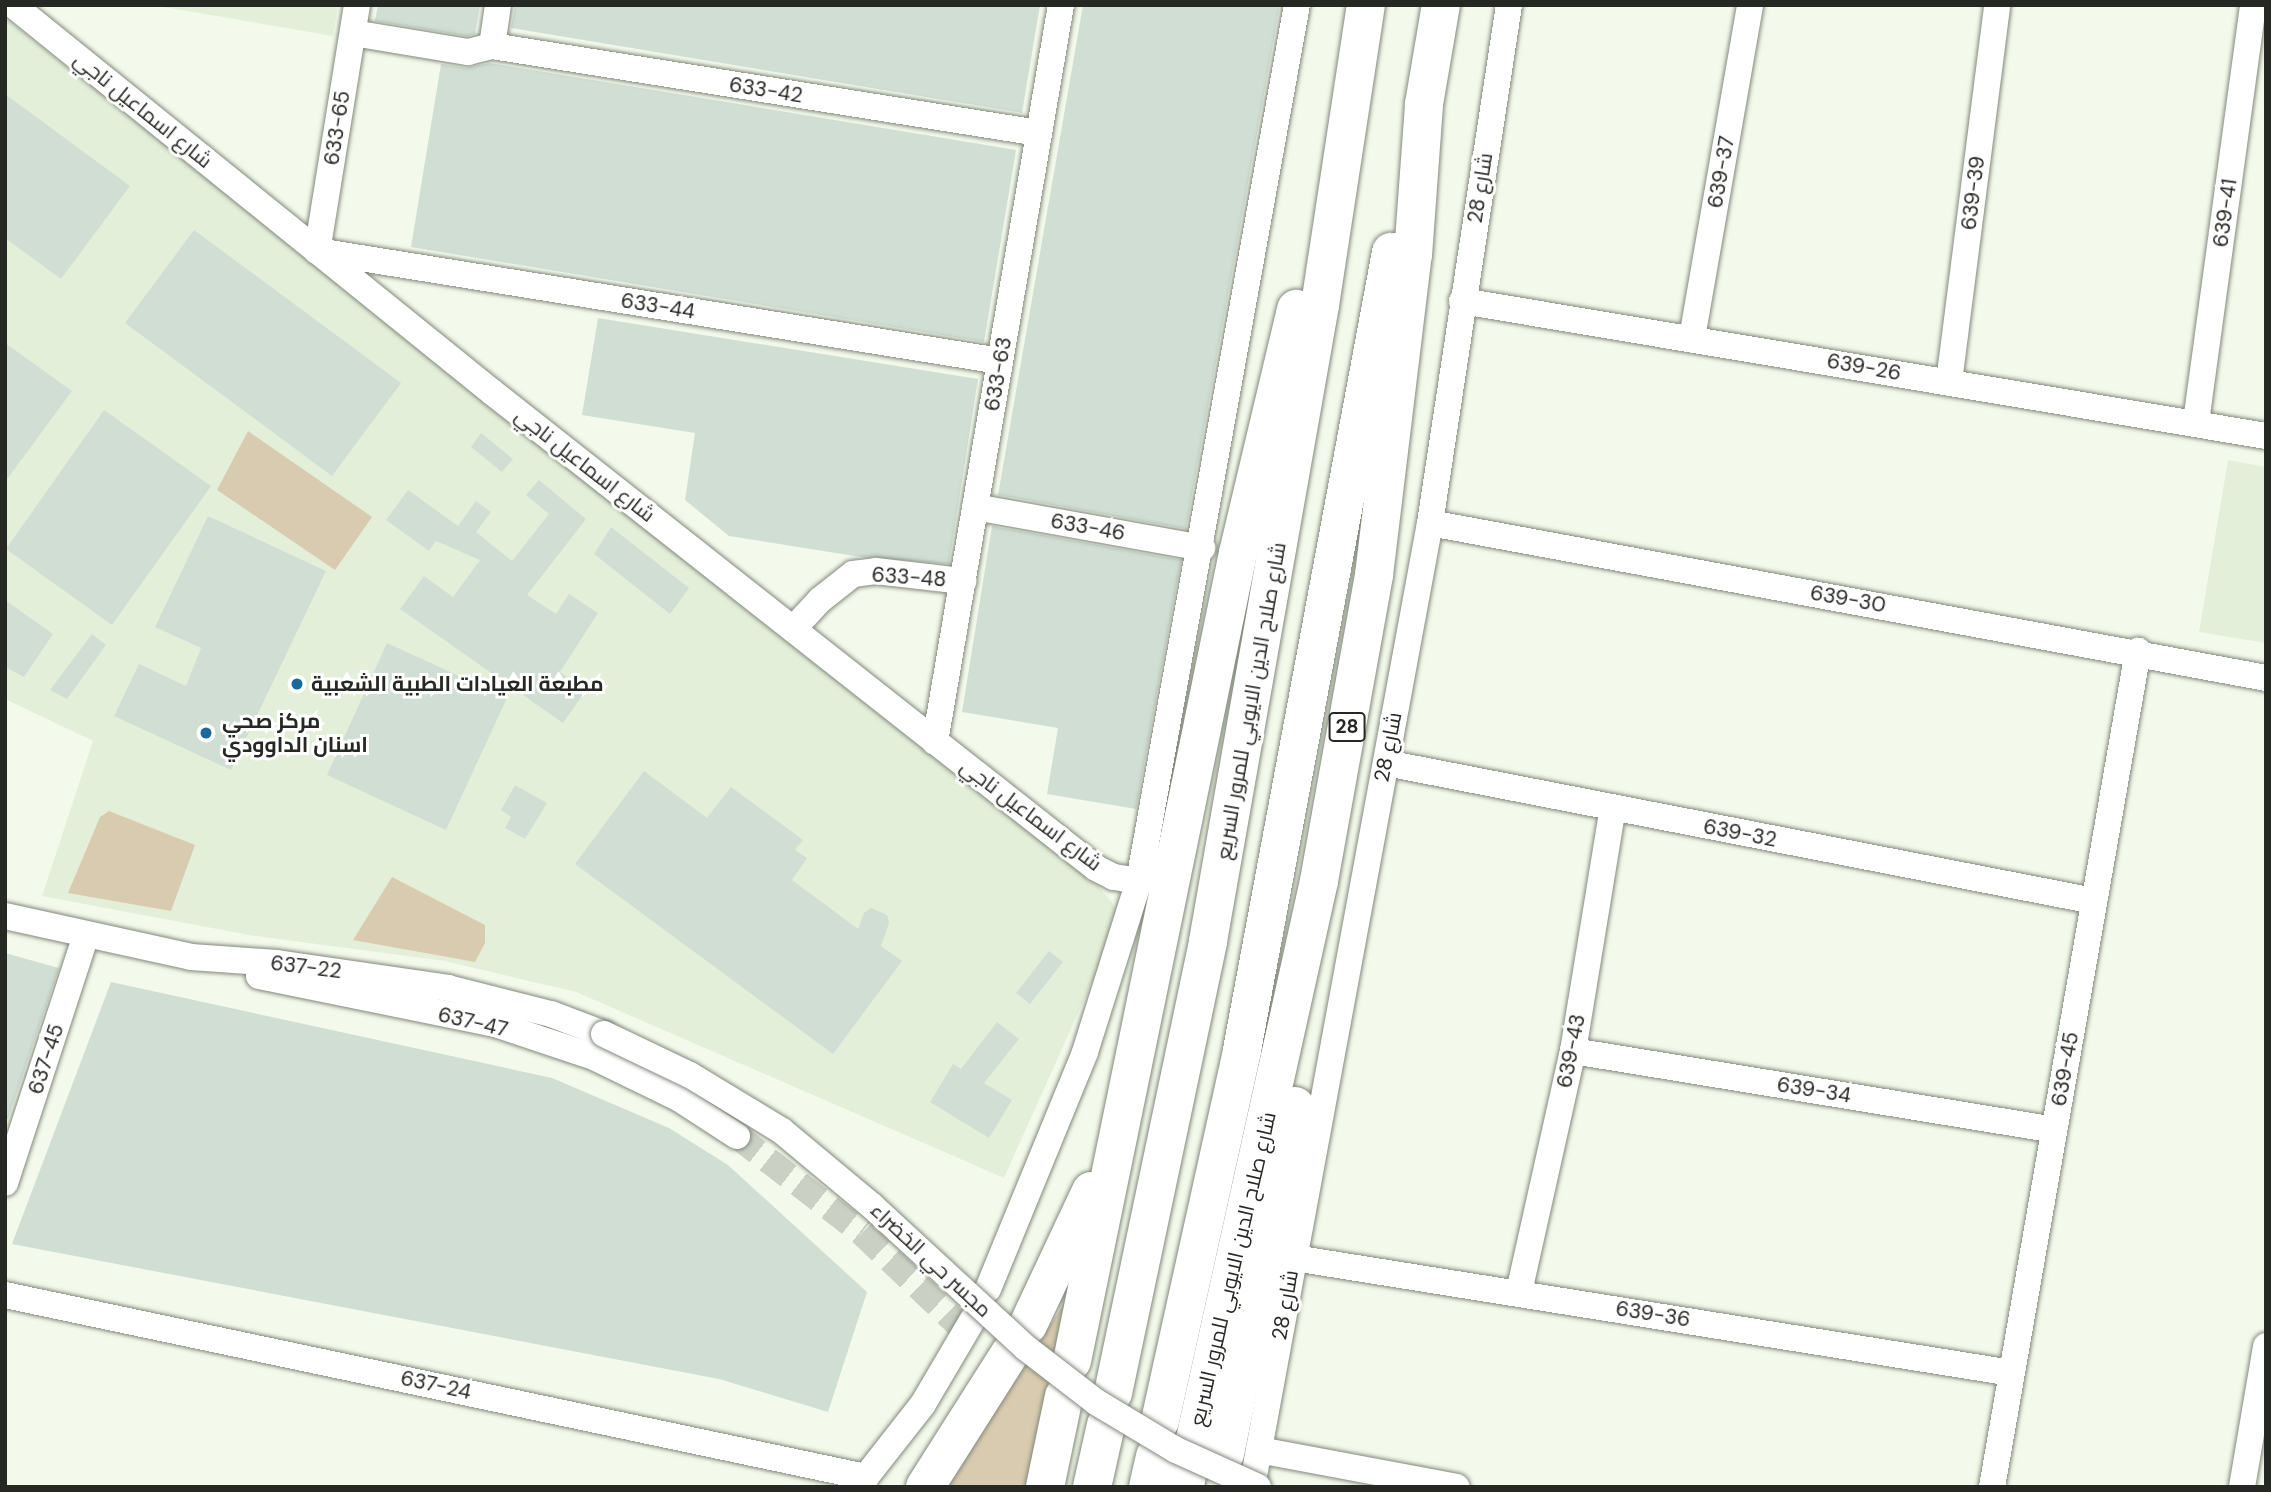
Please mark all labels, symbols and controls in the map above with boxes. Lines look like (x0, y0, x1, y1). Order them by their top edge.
street label: شارع اسماعيل ناجي (69, 47, 217, 173)
street label: 633-42 (727, 72, 805, 108)
street label: 633-65 (319, 89, 355, 167)
street label: 639-37 (1702, 134, 1740, 210)
street label: شارع 28 (1462, 151, 1498, 225)
street label: 639-39 (1956, 154, 1990, 232)
street label: 639-41 (2208, 177, 2242, 249)
street label: 633-44 (619, 288, 697, 324)
street label: 633-63 (979, 335, 1017, 413)
street label: 639-26 (1825, 348, 1903, 386)
street label: شارع اسماعيل ناجي (510, 403, 660, 527)
street label: 633-46 (1049, 508, 1127, 546)
street label: شارع صلاح الدين الايوبي للمرور السريع (1211, 540, 1291, 862)
street label: 633-48 (871, 562, 947, 592)
street label: 639-30 (1808, 580, 1888, 618)
place label: مطبعة العيادات الطبية الشعبية (311, 671, 604, 697)
marker: مطبعة العيادات الطبية الشعبية (289, 676, 305, 692)
place label: مركز صحي اسنان الداوودي (222, 708, 368, 758)
street label: شارع 28 (1369, 710, 1407, 784)
road number: 28 (1328, 712, 1366, 742)
marker: مركز صحي اسنان الداوودي (196, 723, 216, 743)
street label: شارع اسماعيل ناجي (955, 754, 1107, 876)
street label: 639-32 (1701, 814, 1779, 852)
street label: 637-22 (269, 950, 343, 984)
street label: 637-47 (436, 1002, 510, 1042)
street label: 639-43 (1552, 1012, 1590, 1090)
street label: 637-45 (23, 1021, 69, 1097)
street label: 639-45 (2046, 1030, 2084, 1108)
street label: 639-34 (1775, 1072, 1853, 1108)
street label: شارع صلاح الدين الايوبي للمرور السريع (1185, 1109, 1281, 1429)
street label: مجسر حي الخضراء (865, 1198, 997, 1322)
street label: شارع 28 (1266, 1268, 1304, 1342)
street label: 639-36 (1614, 1296, 1692, 1332)
street label: 637-24 (398, 1365, 474, 1405)

